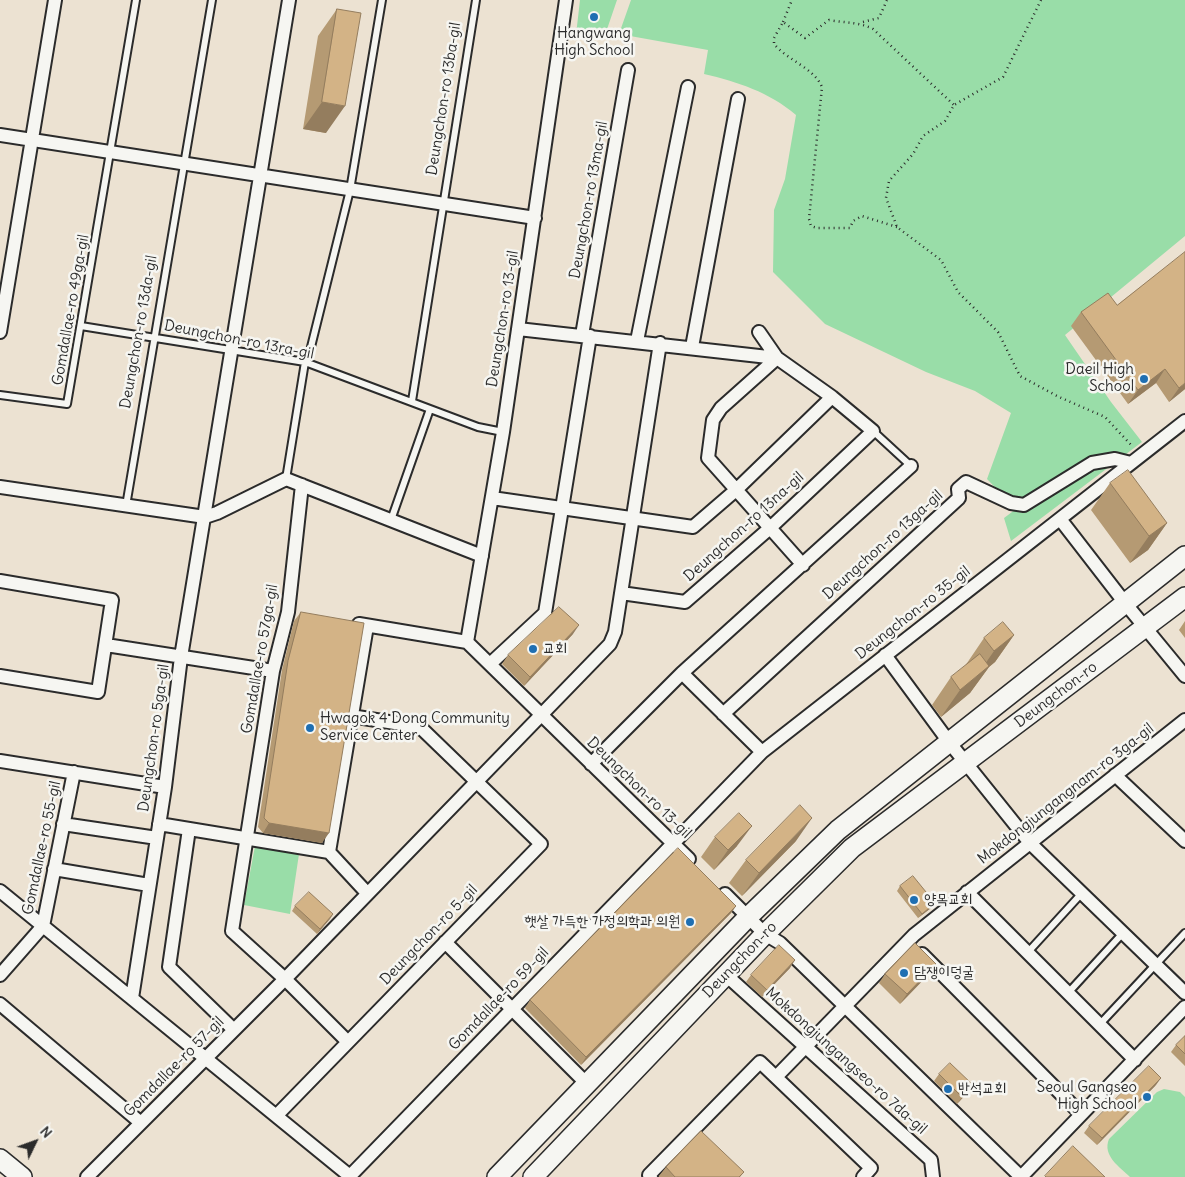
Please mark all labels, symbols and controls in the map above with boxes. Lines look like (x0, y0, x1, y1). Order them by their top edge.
marker: Hangwang High School (588, 11, 600, 23)
street label: Deungchon-ro 13ba-gil (423, 21, 465, 177)
place label: Hangwang High School (554, 25, 634, 60)
street label: Deungchon-ro 13ma-gil (566, 120, 612, 280)
street label: Gomdallae-ro 49ga-gil (49, 233, 93, 387)
street label: Deungchon-ro 13-gil (483, 249, 523, 389)
street label: Deungchon-ro 13da-gil (117, 254, 161, 410)
street label: Deungchon-ro 13ra-gil (163, 317, 315, 363)
place label: Daeil High School (1065, 361, 1134, 396)
marker: Daeil High School (1138, 373, 1150, 385)
street label: Deungchon-ro 13na-gil (680, 468, 808, 586)
street label: Deungchon-ro 13ga-gil (819, 487, 947, 603)
street label: Deungchon-ro 35-gil (852, 563, 974, 663)
street label: Gomdallae-ro 57ga-gil (238, 583, 282, 735)
place label: 교회 (543, 640, 567, 658)
marker: 교회 (527, 643, 539, 655)
street label: Deungchon-ro (1011, 658, 1101, 732)
street label: Deungchon-ro 5ga-gil (135, 663, 173, 813)
place label: Hwagok 4 Dong Community Service Center (320, 710, 510, 745)
street label: Mokdongjungangnam-ro 3ga-gil (974, 720, 1158, 868)
marker: Hwagok 4 Dong Community Service Center (304, 722, 316, 734)
street label: Deungchon-ro 13-gil (583, 734, 695, 842)
street label: Gomdallae-ro 55-gil (19, 780, 65, 916)
street label: Deungchon-ro 5-gil (377, 881, 481, 989)
place label: 양목교회 (924, 891, 972, 909)
marker: 양목교회 (908, 894, 920, 906)
place label: 햇살 가득한 가정의학과 의원 (524, 913, 680, 931)
marker: 햇살 가득한 가정의학과 의원 (684, 916, 696, 928)
street label: Deungchon-ro (699, 918, 781, 1002)
street label: Gomdallae-ro 59-gil (445, 944, 553, 1054)
place label: 담쟁이덩굴 (914, 964, 974, 982)
marker: 담쟁이덩굴 (898, 967, 910, 979)
street label: Mokdongjungangseo-ro 7da-gil (762, 984, 930, 1138)
street label: Gomdallae-ro 57-gil (120, 1013, 228, 1121)
place label: Seoul Gangseo High School (1037, 1079, 1137, 1114)
place label: 반석교회 (958, 1080, 1006, 1098)
marker: 반석교회 (942, 1083, 954, 1095)
marker: Seoul Gangseo High School (1141, 1091, 1153, 1103)
north arrow (10, 1117, 60, 1167)
text: N (36, 1122, 56, 1142)

